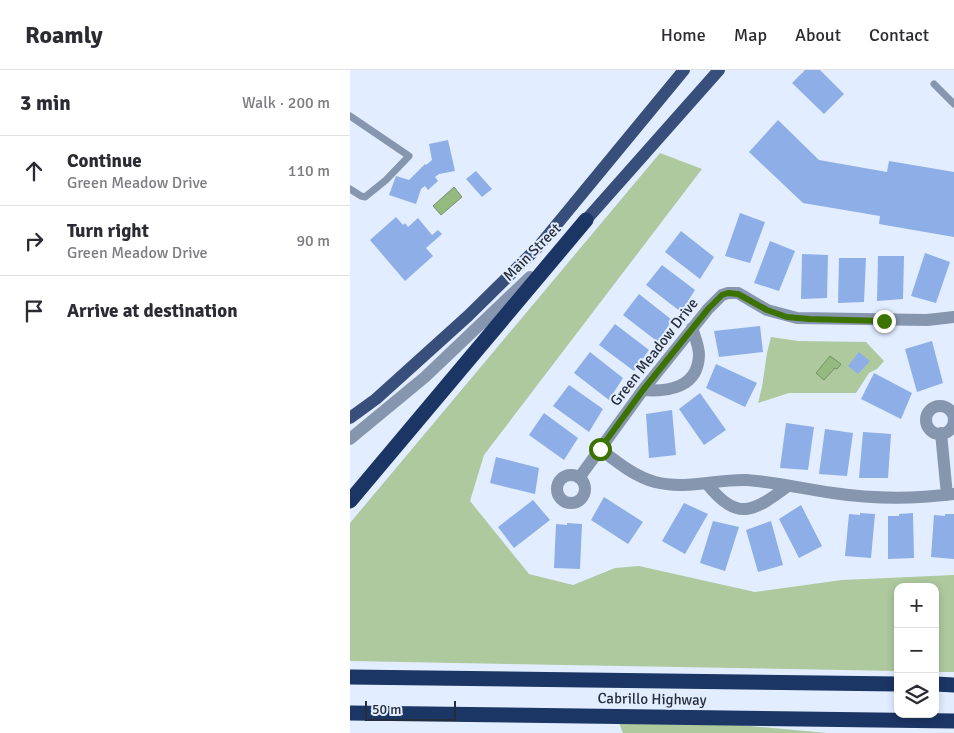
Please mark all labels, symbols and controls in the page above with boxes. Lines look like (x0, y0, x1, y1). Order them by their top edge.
text: Roamly (25, 20, 103, 50)
text: Home (661, 24, 706, 46)
text: Map (734, 24, 767, 46)
text: About (795, 24, 841, 46)
text: Contact (869, 24, 929, 46)
text: 3 min (20, 90, 71, 116)
text: Walk · 200 m (242, 93, 330, 113)
text: Continue (67, 149, 142, 173)
icon: ahead (20, 157, 48, 185)
text: 110 m (288, 161, 330, 181)
text: Green Meadow Drive (67, 173, 208, 193)
text: Turn right (67, 219, 149, 243)
street label: Main Street (499, 219, 565, 285)
icon: right (20, 227, 48, 255)
text: 90 m (296, 231, 330, 251)
text: Green Meadow Drive (67, 243, 208, 263)
street label: Green Meadow Drive (606, 295, 702, 409)
icon: arrive (20, 297, 48, 325)
text: Arrive at destination (67, 299, 238, 323)
route end (873, 310, 896, 333)
route start (589, 438, 612, 461)
map controls (894, 583, 939, 718)
button: + (894, 583, 939, 628)
button: − (894, 628, 939, 673)
button: layers (894, 673, 939, 718)
street label: Cabrillo Highway (597, 689, 707, 709)
scale bar (365, 698, 456, 721)
text: 50 m (372, 701, 401, 718)

